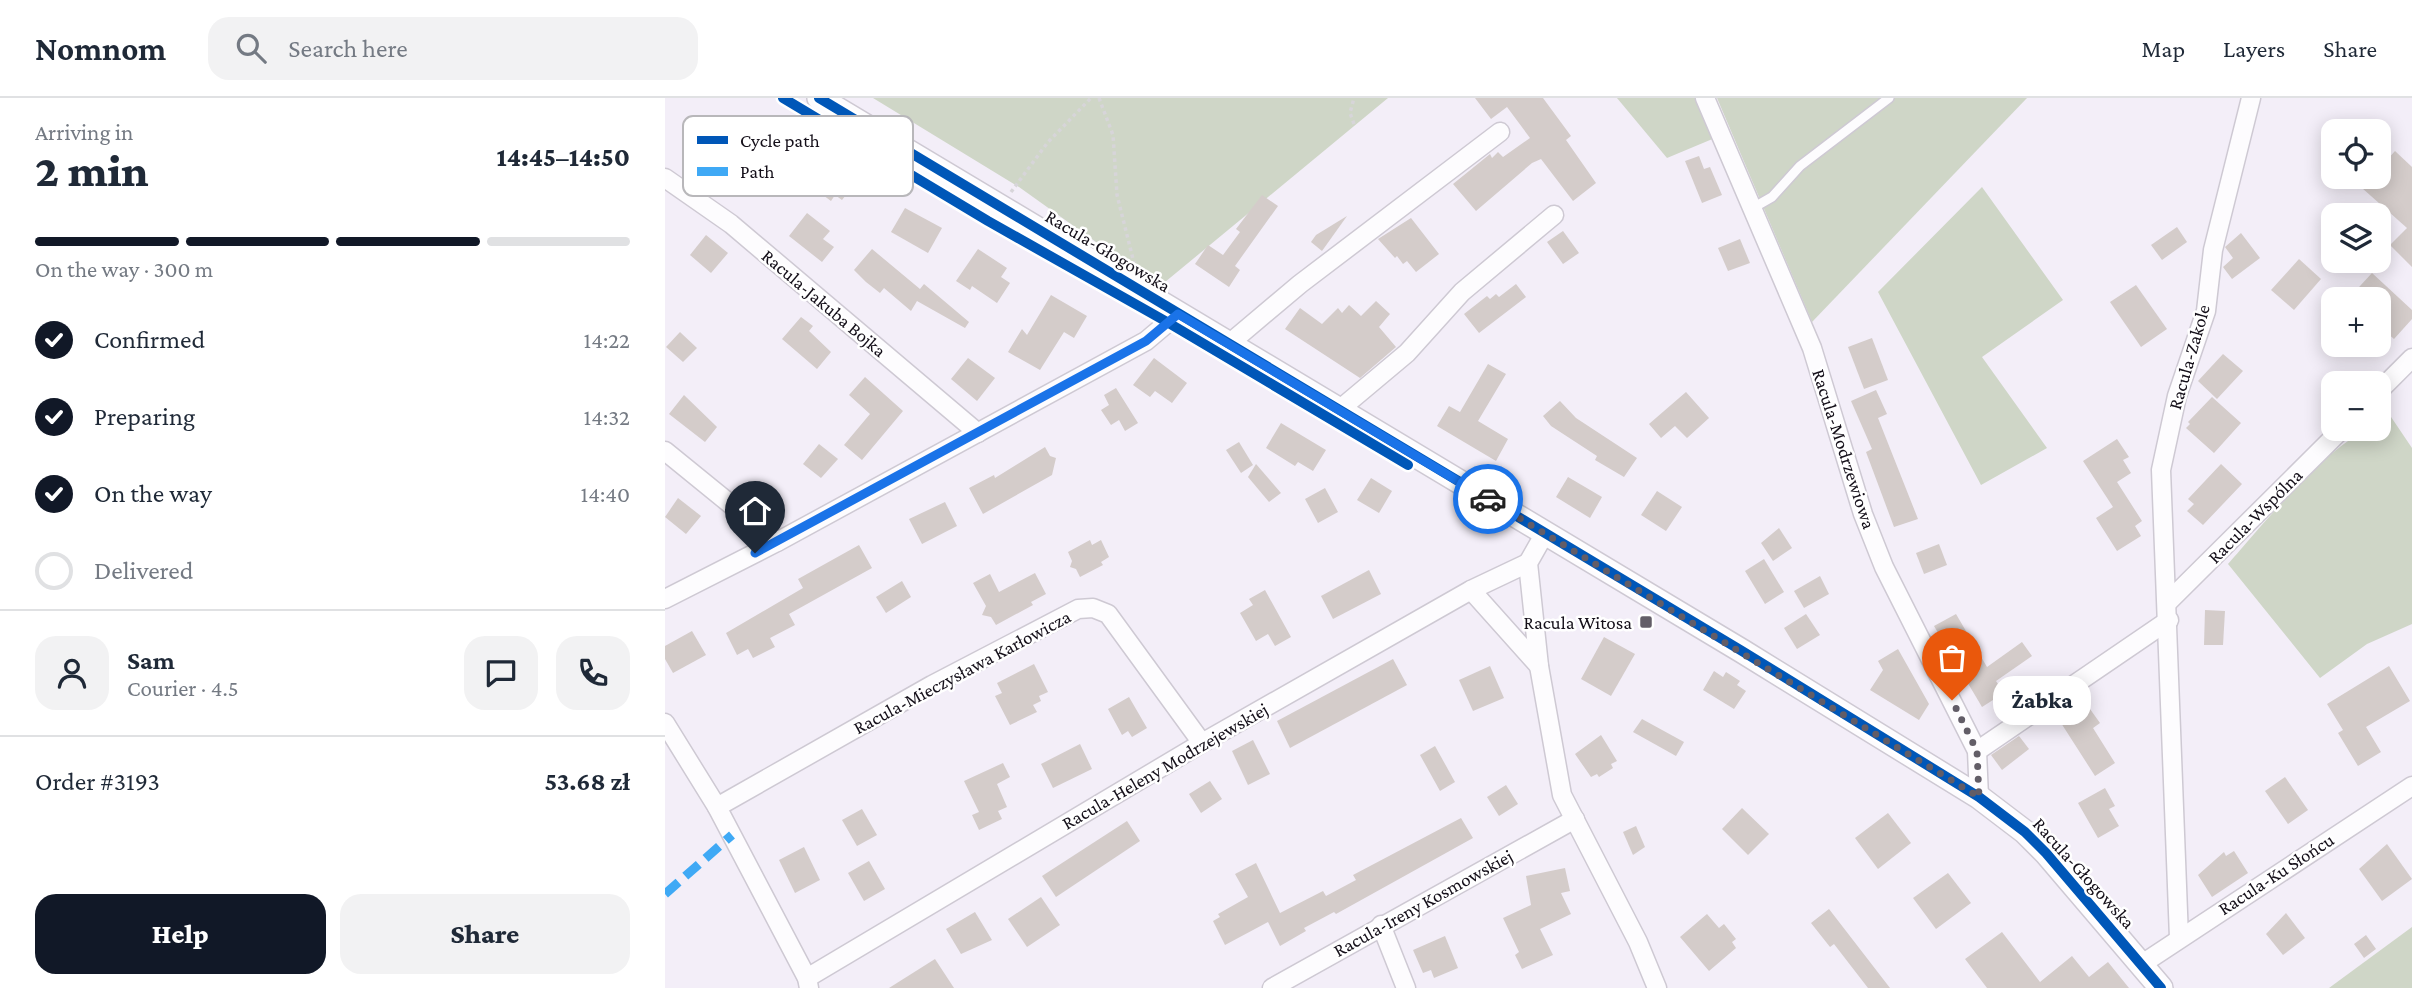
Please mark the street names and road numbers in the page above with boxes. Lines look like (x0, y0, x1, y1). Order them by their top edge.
street label: Racula-Głogowska (1042, 205, 1174, 297)
street label: Racula-Jakuba Bojka (757, 245, 891, 362)
street label: Racula-Zakole (2164, 302, 2214, 412)
street label: Racula-Modrzewiowa (1808, 366, 1880, 532)
street label: Racula-Wspólna (2203, 464, 2307, 568)
street label: Racula-Mieczysława Karłowicza (850, 606, 1074, 738)
street label: Racula-Heleny Modrzejewskiej (1058, 698, 1272, 835)
street label: Racula-Głogowska (2029, 813, 2139, 933)
street label: Racula-Ku Słońcu (2214, 829, 2338, 919)
street label: Racula-Ireny Kosmowskiej (1330, 845, 1517, 962)

